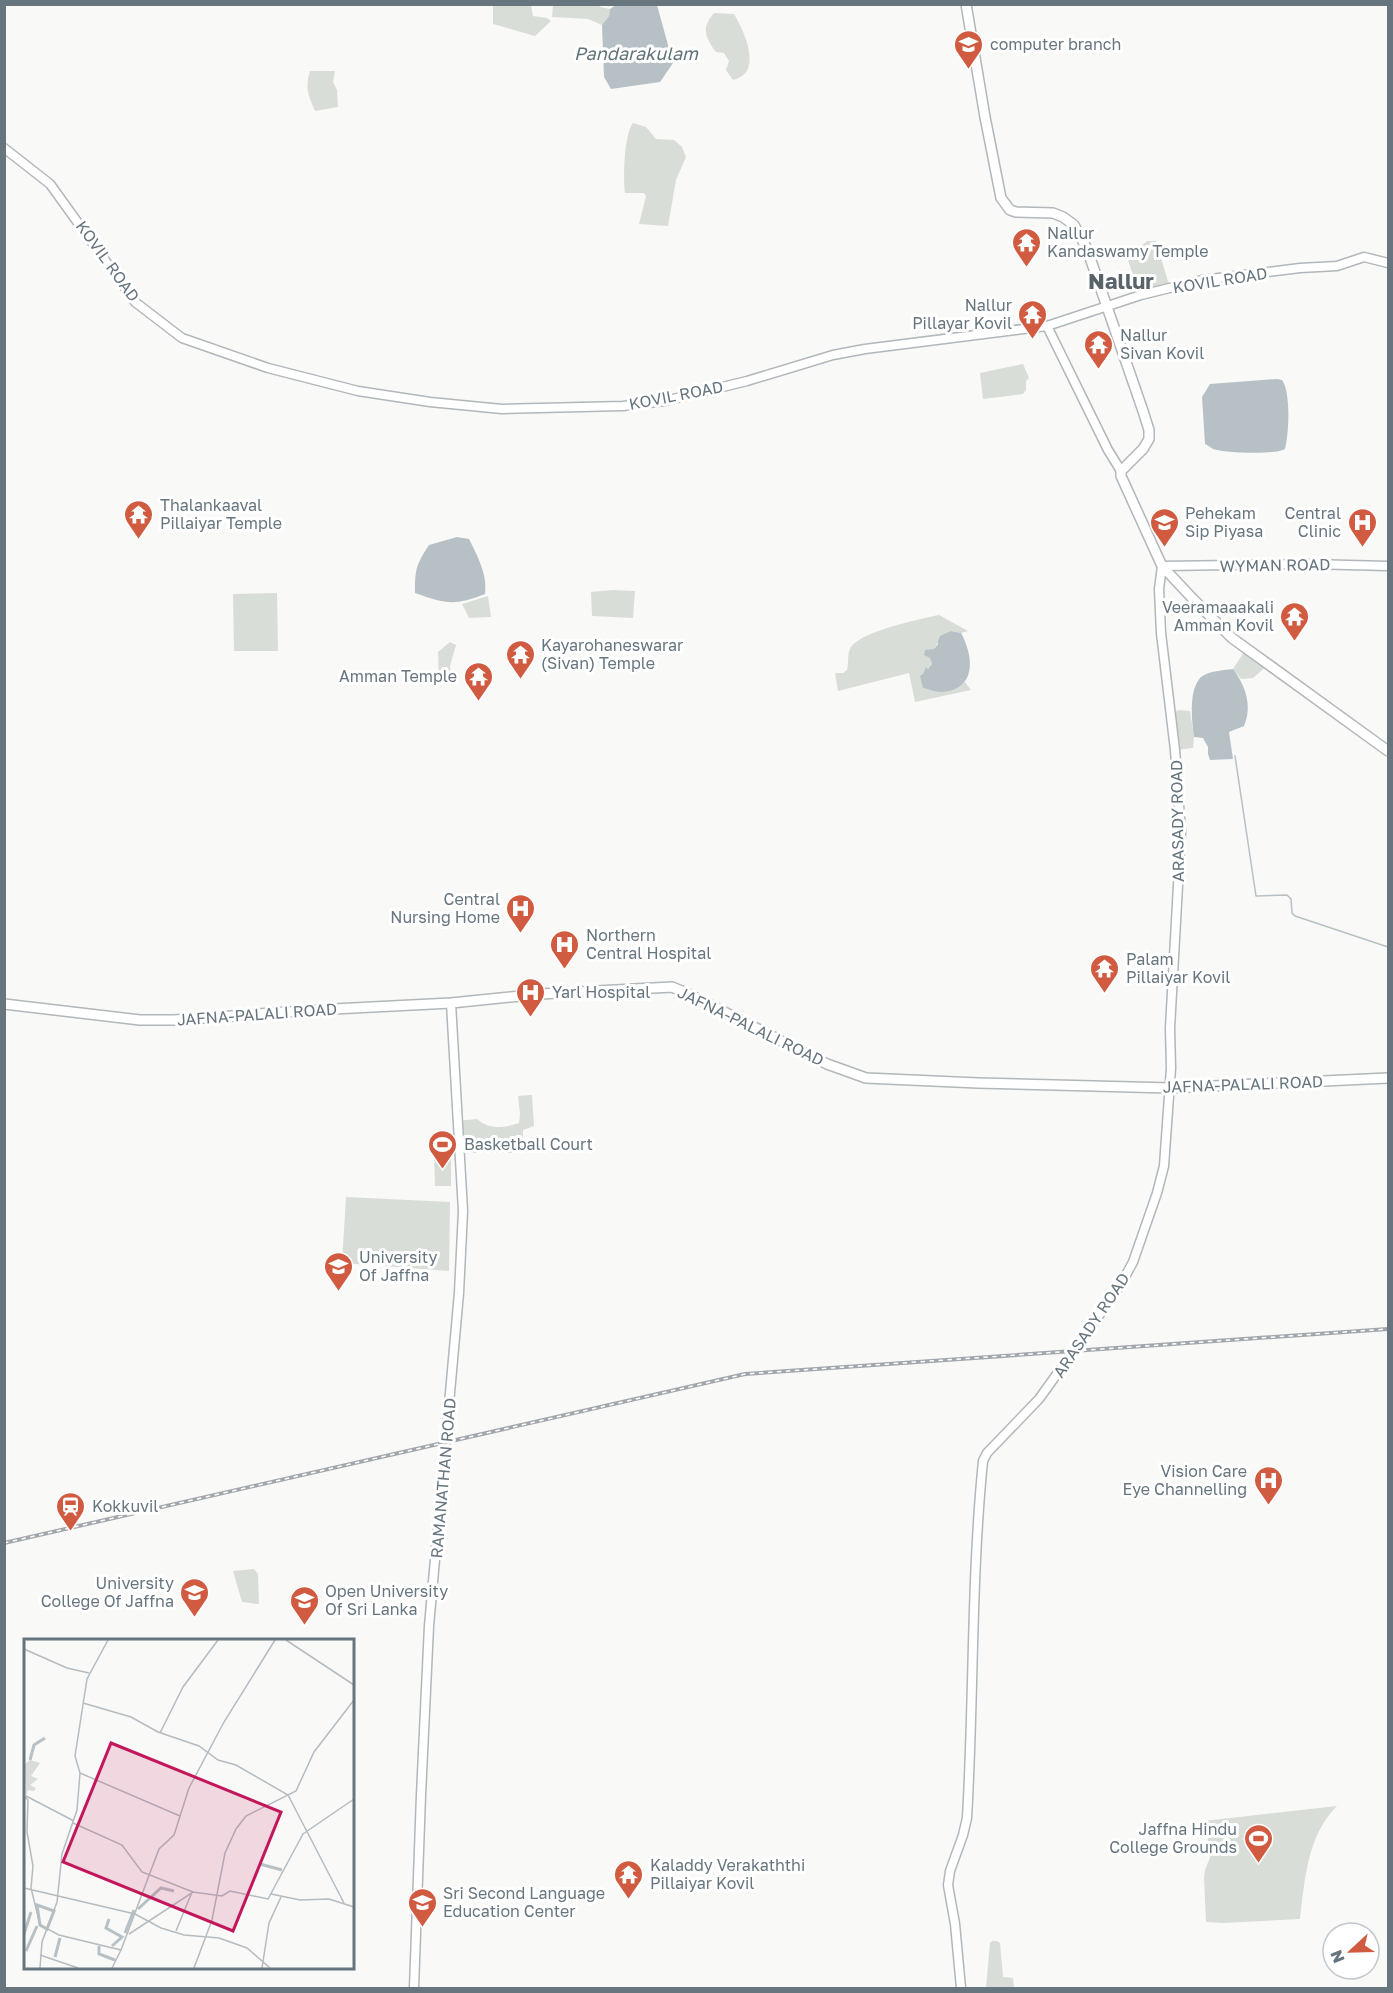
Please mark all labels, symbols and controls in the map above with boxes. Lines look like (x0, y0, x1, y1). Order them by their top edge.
school or university icon: computer branch (953, 28, 985, 70)
place label: computer branch (990, 34, 1121, 54)
water label: Pandarakulam (574, 42, 699, 64)
street label: KOVIL ROAD (72, 217, 144, 305)
place label: Nallur Kandaswamy Temple (1047, 223, 1209, 261)
temple icon: Nallur Kandaswamy Temple (1010, 226, 1042, 268)
street label: KOVIL ROAD (1171, 263, 1269, 297)
district label: Nallur (1088, 267, 1154, 294)
place label: Nallur Pillayar Kovil (912, 295, 1012, 333)
temple icon: Nallur Pillayar Kovil (1017, 298, 1049, 340)
place label: Nallur Sivan Kovil (1120, 325, 1204, 363)
temple icon: Nallur Sivan Kovil (1083, 328, 1115, 370)
street label: KOVIL ROAD (627, 376, 725, 414)
place label: Thalankaaval Pillaiyar Temple (160, 495, 282, 533)
temple icon: Thalankaaval Pillaiyar Temple (123, 498, 155, 540)
place label: Pehekam Sip Piyasa (1185, 503, 1263, 541)
place label: Central Clinic (1285, 503, 1341, 541)
school or university icon: Pehekam Sip Piyasa (1148, 506, 1180, 548)
hospital icon: Central Clinic (1346, 506, 1378, 548)
street label: WYMAN ROAD (1219, 554, 1331, 576)
place label: Veeramaaakali Amman Kovil (1162, 597, 1274, 635)
temple icon: Veeramaaakali Amman Kovil (1279, 600, 1311, 642)
place label: Kayarohaneswarar (Sivan) Temple (541, 635, 683, 673)
temple icon: Kayarohaneswarar (Sivan) Temple (504, 638, 536, 680)
temple icon: Amman Temple (462, 660, 494, 702)
place label: Amman Temple (339, 666, 457, 686)
street label: ARASADY ROAD (1166, 760, 1188, 882)
place label: Central Nursing Home (390, 889, 500, 927)
hospital icon: Central Nursing Home (505, 892, 537, 934)
place label: Northern Central Hospital (586, 925, 711, 963)
hospital icon: Northern Central Hospital (549, 928, 581, 970)
place label: Palam Pillaiyar Kovil (1126, 949, 1230, 987)
temple icon: Palam Pillaiyar Kovil (1089, 952, 1121, 994)
hospital icon: Yarl Hospital (515, 976, 547, 1018)
place label: Yarl Hospital (552, 982, 650, 1002)
street label: JAFNA-PALALI ROAD (675, 982, 827, 1070)
street label: JAFNA-PALALI ROAD (176, 998, 338, 1030)
street label: JAFNA-PALALI ROAD (1163, 1071, 1323, 1097)
sports icon: Basketball Court (427, 1128, 459, 1170)
place label: Basketball Court (464, 1134, 593, 1154)
place label: University Of Jaffna (359, 1247, 437, 1285)
school or university icon: University Of Jaffna (322, 1250, 354, 1292)
street label: ARASADY ROAD (1049, 1269, 1133, 1381)
street label: RAMANATHAN ROAD (426, 1397, 460, 1559)
place label: Vision Care Eye Channelling (1123, 1461, 1247, 1499)
hospital icon: Vision Care Eye Channelling (1252, 1464, 1284, 1506)
station icon: Kokkuvil (55, 1490, 87, 1532)
place label: Kokkuvil (92, 1496, 158, 1516)
place label: University College Of Jaffna (41, 1573, 174, 1611)
school or university icon: University College Of Jaffna (179, 1576, 211, 1618)
place label: Open University Of Sri Lanka (325, 1581, 448, 1619)
school or university icon: Open University Of Sri Lanka (288, 1584, 320, 1626)
inset map (24, 1639, 354, 1969)
place label: Jaffna Hindu College Grounds (1109, 1819, 1237, 1857)
sports icon: Jaffna Hindu College Grounds (1242, 1822, 1274, 1864)
place label: Kaladdy Verakaththi Pillaiyar Kovil (650, 1855, 805, 1893)
temple icon: Kaladdy Verakaththi Pillaiyar Kovil (613, 1858, 645, 1900)
place label: Sri Second Language Education Center (443, 1883, 605, 1921)
school or university icon: Sri Second Language Education Center (406, 1886, 438, 1928)
north arrow (1321, 1921, 1381, 1981)
text: N (1326, 1947, 1349, 1966)

